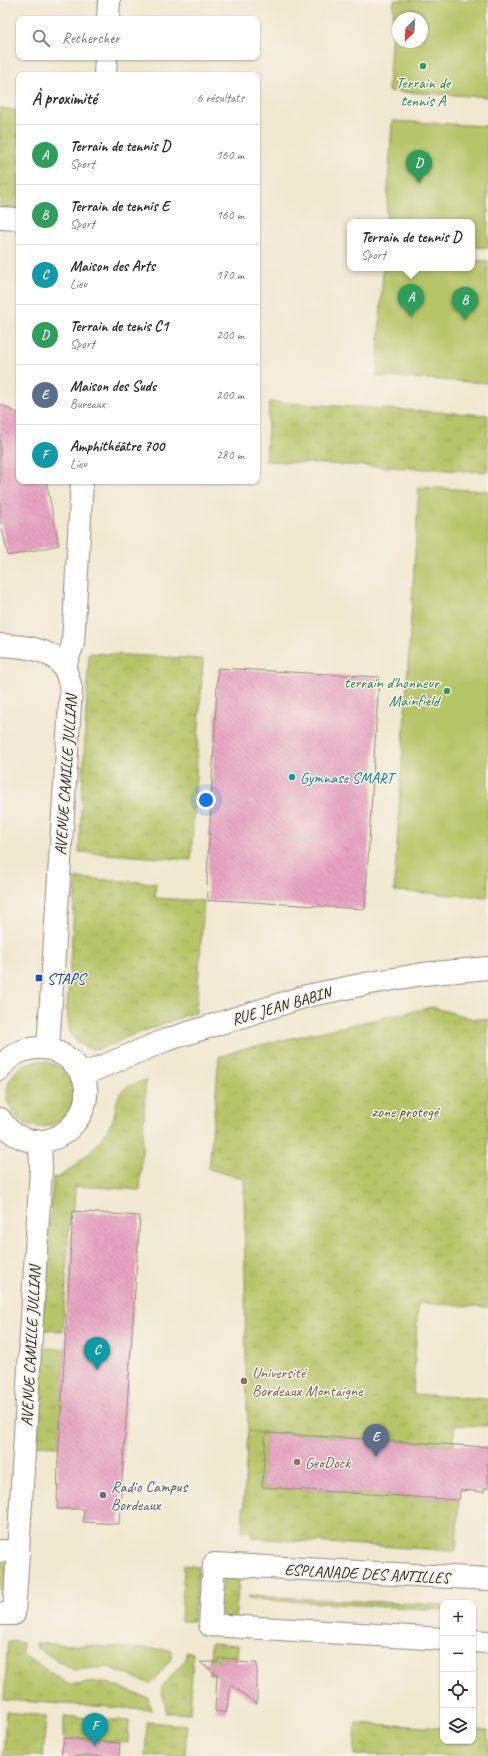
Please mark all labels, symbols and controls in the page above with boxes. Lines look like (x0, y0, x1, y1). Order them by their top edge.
north arrow (392, 12, 428, 48)
search box (16, 16, 260, 60)
icon: search (30, 27, 52, 49)
text: Rechercher (62, 29, 120, 48)
marker: Terrain de tennis A (418, 61, 428, 71)
place label: Terrain de tennis A (396, 73, 452, 111)
text: À proximité (32, 88, 97, 109)
text: 6 résultats (196, 90, 244, 106)
text: Terrain de tennis D (70, 137, 170, 156)
text: A (42, 147, 48, 163)
text: 160 m (216, 147, 244, 163)
pin: D (406, 150, 432, 183)
text: Sport (70, 156, 95, 172)
text: Terrain de tennis E (70, 197, 169, 216)
text: B (42, 207, 48, 223)
text: 160 m (216, 207, 244, 223)
text: Sport (70, 216, 95, 232)
popup (347, 219, 475, 271)
text: Terrain de tennis D (361, 228, 461, 247)
text: Sport (361, 247, 386, 263)
text: Maison des Arts (70, 257, 155, 276)
text: C (42, 267, 48, 283)
text: 170 m (216, 267, 244, 283)
text: Lieu (70, 276, 87, 292)
pin: A (398, 284, 424, 317)
pin: B (452, 287, 478, 320)
text: Terrain de tenis C1 (70, 317, 168, 336)
text: D (41, 327, 49, 343)
text: 200 m (216, 327, 244, 343)
text: Sport (70, 336, 95, 352)
text: Maison des Suds (70, 377, 156, 396)
text: E (42, 387, 48, 403)
text: 200 m (216, 387, 244, 403)
text: Bureaux (70, 396, 105, 412)
text: Amphithéâtre 700 (70, 437, 164, 456)
text: F (42, 447, 48, 463)
text: 280 m (216, 447, 244, 463)
text: Lieu (70, 456, 87, 472)
place label: terrain d'honneur Mainfield (344, 673, 442, 711)
marker: terrain d'honneur Mainfield (442, 686, 452, 696)
street label: AVENUE CAMILLE JULLIAN (50, 692, 82, 856)
place label: Gymnase SMART (300, 768, 397, 788)
marker: Gymnase SMART (287, 772, 297, 782)
your location (196, 790, 216, 810)
place label: STAPS (47, 969, 88, 989)
marker: STAPS (34, 973, 44, 983)
street label: RUE JEAN BABIN (229, 981, 336, 1030)
park label: zone protegé (372, 1102, 441, 1122)
street label: AVENUE CAMILLE JULLIAN (17, 1263, 45, 1427)
pin: C (84, 1337, 110, 1370)
place label: Université Bordeaux Montaigne (252, 1363, 364, 1401)
marker: Université Bordeaux Montaigne (239, 1376, 249, 1386)
pin: E (363, 1424, 389, 1457)
place label: GeoDock (305, 1453, 351, 1473)
marker: GeoDock (292, 1457, 302, 1467)
place label: Radio Campus Bordeaux (111, 1477, 189, 1515)
marker: Radio Campus Bordeaux (98, 1490, 108, 1500)
street label: ESPLANADE DES ANTILLES (284, 1560, 452, 1588)
map controls (440, 1600, 476, 1744)
button: + (440, 1600, 476, 1636)
button: − (440, 1636, 476, 1672)
button: locate (440, 1672, 476, 1708)
button: layers (440, 1708, 476, 1744)
pin: F (82, 1713, 108, 1746)

